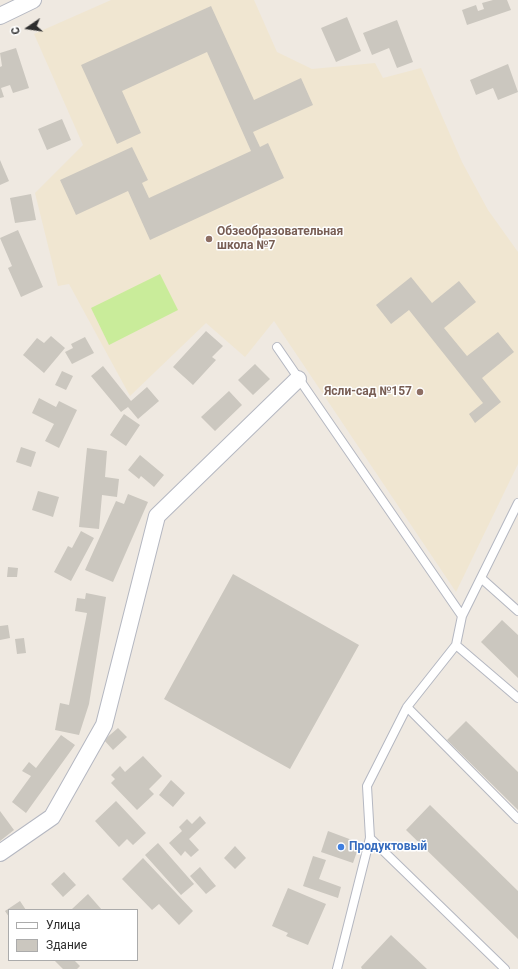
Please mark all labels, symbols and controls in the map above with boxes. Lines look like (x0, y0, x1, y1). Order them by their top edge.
north arrow (8, 8, 48, 48)
text: С (9, 26, 23, 36)
place label: Обзеобразовательная школа №7 (217, 225, 343, 253)
marker: Обзеобразовательная школа №7 (204, 234, 214, 244)
place label: Ясли-сад №157 (324, 385, 412, 399)
marker: Ясли-сад №157 (415, 387, 425, 397)
place label: Продуктовый (349, 840, 427, 854)
marker: Продуктовый (336, 842, 346, 852)
legend (8, 909, 138, 961)
text: Улица (46, 918, 81, 932)
text: Здание (46, 938, 87, 952)

